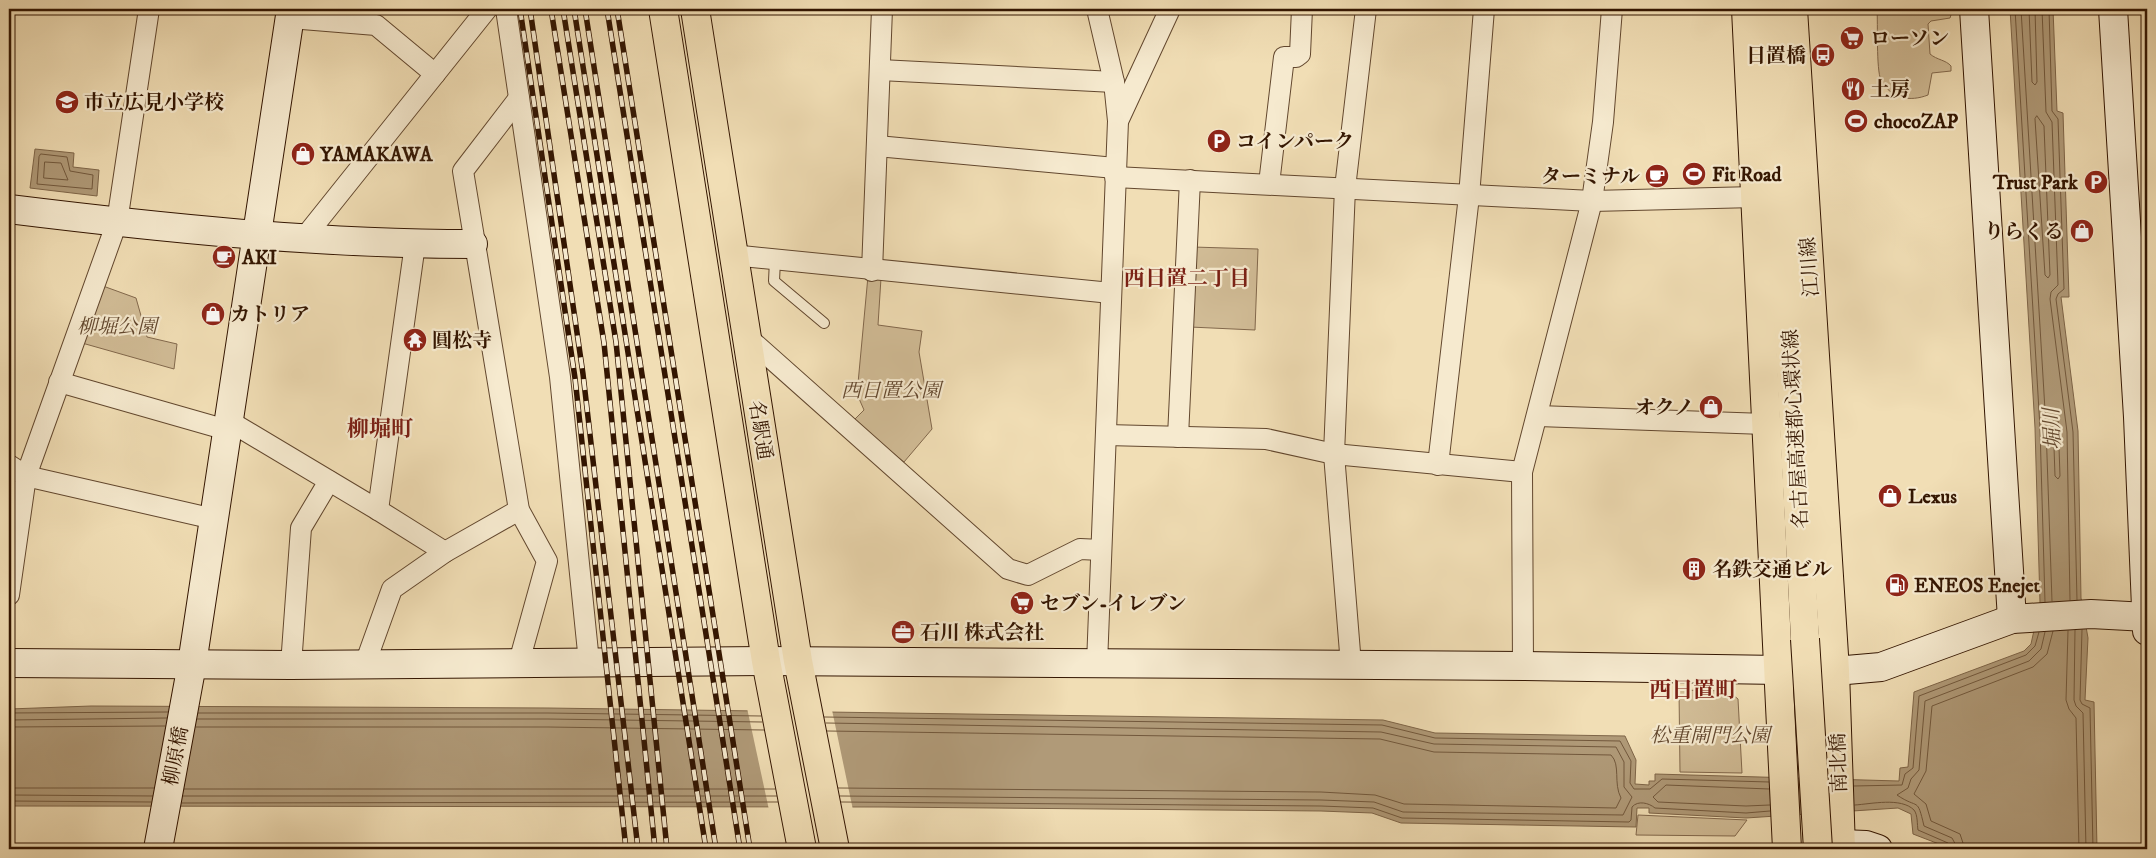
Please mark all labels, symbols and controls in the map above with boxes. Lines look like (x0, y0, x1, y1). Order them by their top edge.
supermarket icon: ローソン (1839, 25, 1865, 51)
place label: ローソン (1870, 27, 1949, 52)
bus stop icon: 日置橋 (1810, 42, 1836, 68)
place label: 日置橋 (1746, 44, 1806, 69)
restaurant icon: 土房 (1840, 76, 1866, 102)
place label: 土房 (1870, 78, 1910, 103)
school or university icon: 市立広見小学校 (54, 89, 80, 115)
place label: 市立広見小学校 (84, 91, 224, 116)
sports icon: chocoZAP (1843, 108, 1869, 134)
place label: chocoZAP (1874, 110, 1959, 135)
parking icon: コインパーク (1206, 128, 1232, 154)
place label: コインパーク (1236, 130, 1354, 155)
shop icon: YAMAKAWA (290, 141, 316, 167)
place label: YAMAKAWA (319, 143, 434, 168)
sports icon: Fit Road (1681, 161, 1707, 187)
cafe icon: ターミナル (1644, 163, 1670, 189)
place label: Fit Road (1712, 163, 1782, 188)
place label: ターミナル (1541, 165, 1640, 190)
parking icon: Trust Park (2083, 169, 2109, 195)
place label: Trust Park (1992, 171, 2079, 196)
shop icon: りらくる (2069, 218, 2095, 244)
place label: りらくる (1984, 220, 2064, 245)
street label: 江川線 (1796, 236, 1825, 298)
cafe icon: AKI (211, 244, 237, 270)
place label: AKI (241, 246, 277, 271)
district label: 西日置二丁目 (1124, 266, 1250, 292)
shop icon: カトリア (200, 301, 226, 327)
place label: カトリア (230, 303, 310, 328)
park label: 柳堀公園 (77, 315, 160, 340)
temple icon: 圓松寺 (402, 327, 428, 353)
street label: 名古屋高速都心環状線 (1779, 328, 1814, 529)
place label: 圓松寺 (432, 329, 492, 354)
park label: 西日置公園 (841, 379, 944, 404)
shop icon: オクノ (1698, 394, 1724, 420)
place label: オクノ (1635, 396, 1694, 421)
street label: 名駅通 (742, 399, 777, 462)
water label: 堀川 (2039, 405, 2067, 451)
district label: 柳堀町 (347, 416, 413, 443)
shop icon: Lexus (1877, 483, 1903, 509)
place label: Lexus (1908, 485, 1957, 510)
building icon: 名鉄交通ビル (1681, 556, 1707, 582)
place label: 名鉄交通ビル (1712, 558, 1832, 583)
fuel station icon: ENEOS Enejet (1884, 572, 1910, 598)
place label: ENEOS Enejet (1914, 574, 2041, 599)
supermarket icon: セブン-イレブン (1009, 590, 1035, 616)
place label: セブン-イレブン (1040, 592, 1187, 617)
office icon: 石川 株式会社 (890, 619, 916, 645)
place label: 石川 株式会社 (920, 621, 1044, 646)
district label: 西日置町 (1649, 677, 1737, 704)
street label: 柳原橋 (158, 724, 194, 788)
park label: 松重閘門公園 (1650, 724, 1773, 749)
street label: 南北橋 (1826, 733, 1853, 793)

